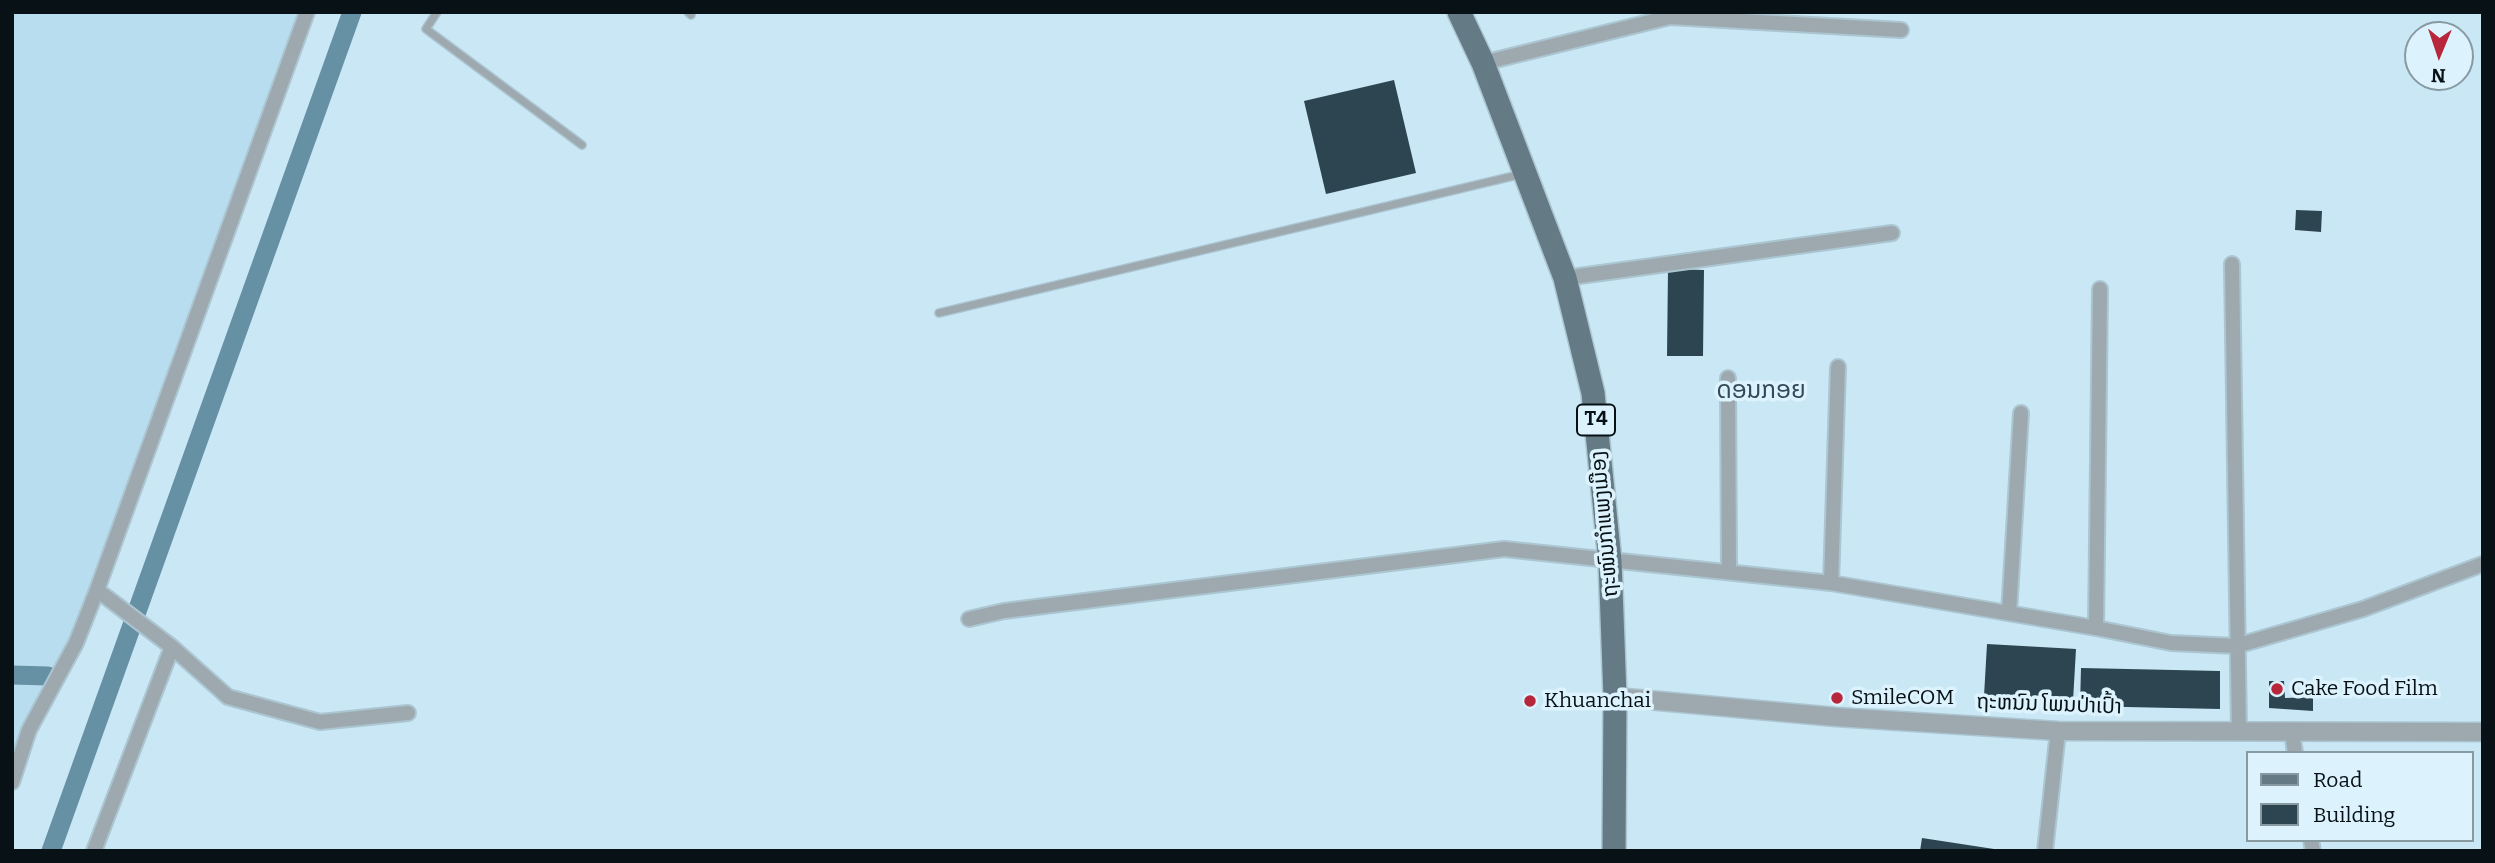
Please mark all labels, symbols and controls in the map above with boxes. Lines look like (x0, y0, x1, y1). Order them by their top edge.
north arrow (2404, 21, 2474, 91)
text: N (2431, 64, 2446, 87)
district label: ດອນກອຍ (1716, 377, 1806, 405)
road number: T4 (1577, 404, 1615, 436)
street label: ຖະໜົນກຳແພງເມືອງ (1586, 450, 1624, 598)
place label: Cake Food Film (2291, 676, 2438, 702)
marker: Cake Food Film (2269, 681, 2285, 697)
place label: SmileCOM (1851, 685, 1954, 711)
place label: Khuanchai (1544, 688, 1651, 714)
marker: SmileCOM (1829, 690, 1845, 706)
street label: ຖະຫນົນ ໂພນປ່າເປົ້າ (1976, 690, 2122, 720)
marker: Khuanchai (1522, 693, 1538, 709)
legend (2246, 751, 2474, 842)
text: Road (2313, 767, 2362, 793)
text: Building (2313, 802, 2395, 828)

